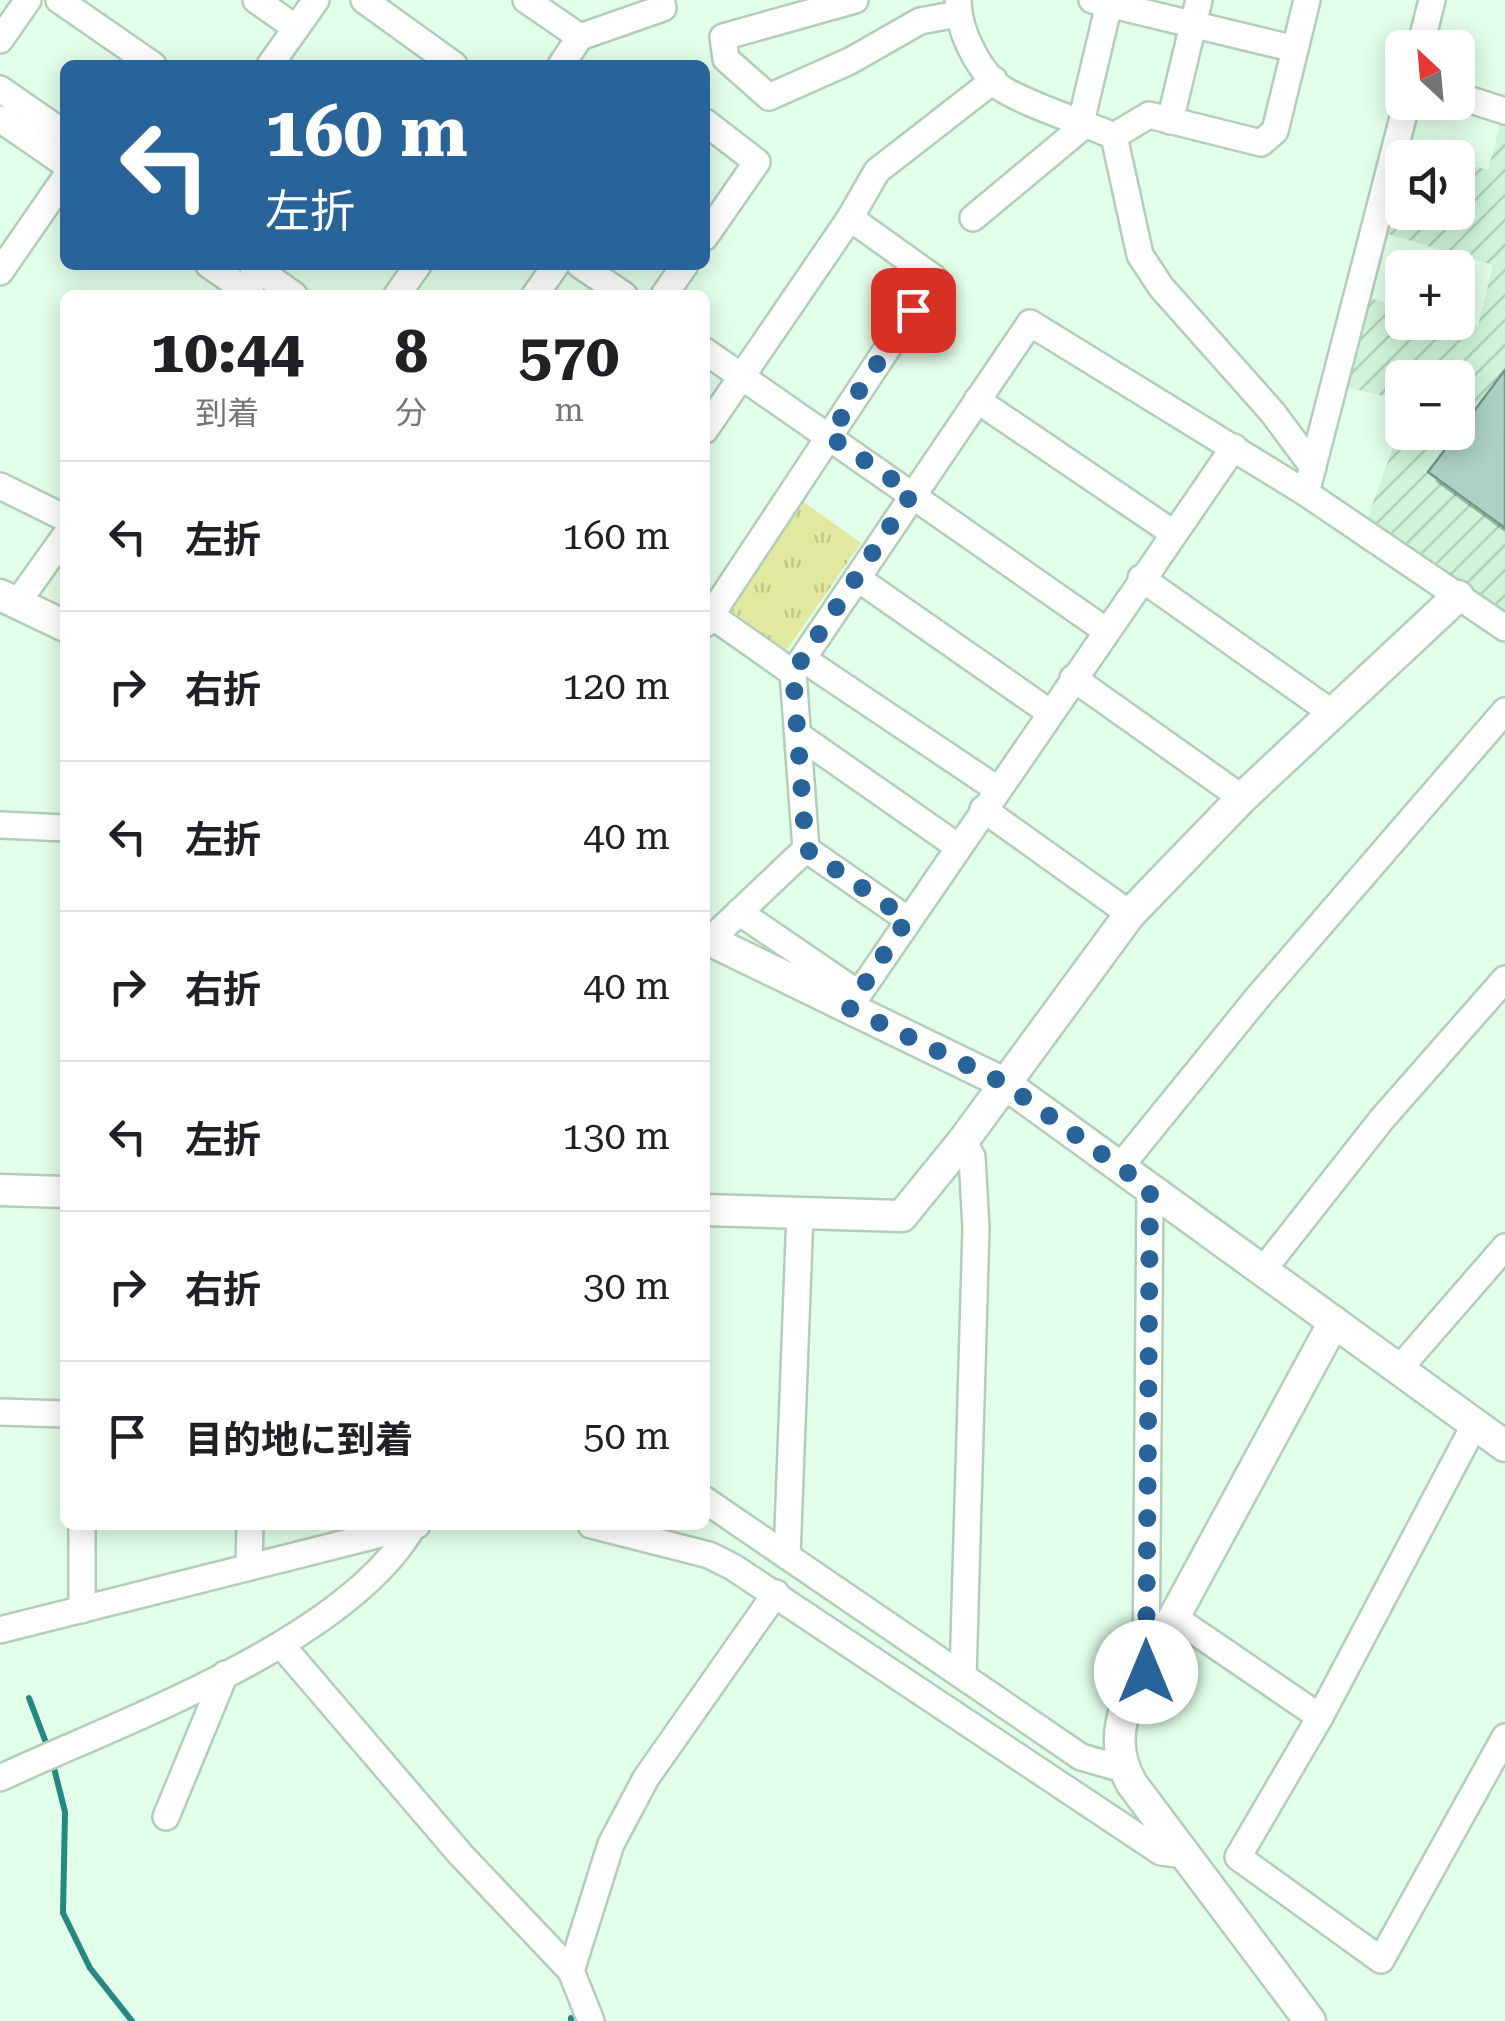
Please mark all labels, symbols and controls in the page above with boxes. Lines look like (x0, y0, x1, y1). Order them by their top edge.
north arrow (1385, 30, 1475, 120)
map controls (1385, 30, 1475, 450)
text: 160 m (265, 91, 468, 173)
icon: left (100, 100, 230, 230)
button: sound (1385, 140, 1475, 230)
text: 左折 (265, 185, 355, 238)
button: + (1385, 250, 1475, 340)
pin (871, 268, 956, 353)
icon: arrive (886, 283, 941, 338)
text: 10:44 (151, 316, 304, 387)
text: 8 (394, 316, 428, 387)
text: 570 (519, 320, 619, 391)
button: − (1385, 360, 1475, 450)
text: m (554, 391, 584, 429)
text: 到着 (195, 394, 259, 432)
text: 分 (395, 394, 427, 432)
icon: left (100, 509, 155, 564)
text: 160 m (562, 514, 670, 558)
text: 左折 (185, 518, 261, 562)
icon: right (100, 659, 155, 714)
text: 120 m (562, 664, 670, 708)
text: 右折 (185, 668, 261, 712)
icon: left (100, 809, 155, 864)
text: 40 m (583, 814, 670, 858)
text: 左折 (185, 818, 261, 862)
icon: right (100, 959, 155, 1014)
text: 40 m (583, 964, 670, 1008)
text: 右折 (185, 968, 261, 1012)
icon: left (100, 1109, 155, 1164)
text: 130 m (562, 1114, 670, 1158)
text: 左折 (185, 1118, 261, 1162)
icon: right (100, 1259, 155, 1314)
text: 30 m (583, 1264, 670, 1308)
text: 右折 (185, 1268, 261, 1312)
icon: arrive (100, 1409, 155, 1464)
text: 50 m (583, 1414, 670, 1458)
text: 目的地に到着 (185, 1418, 413, 1462)
position arrow (1094, 1620, 1198, 1724)

